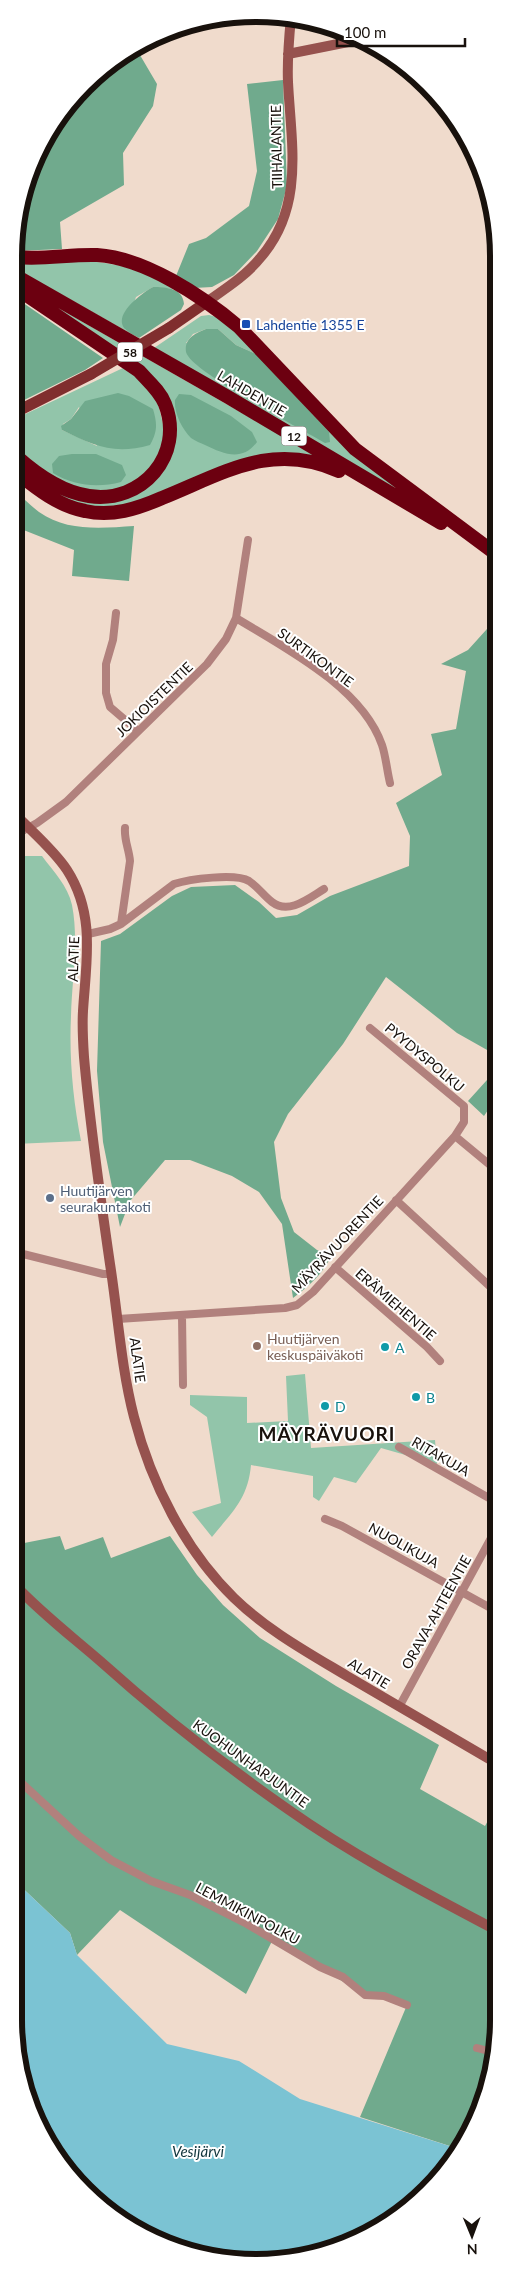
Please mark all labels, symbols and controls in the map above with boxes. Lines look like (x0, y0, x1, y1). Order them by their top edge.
scale bar (337, 15, 464, 47)
text: 100 m (344, 23, 386, 41)
street label: TIIHALANTIE (267, 105, 285, 189)
place label: Lahdentie 1355 E (256, 316, 365, 333)
marker: Lahdentie 1355 E (240, 318, 252, 330)
road number: 58 (118, 342, 142, 362)
street label: LAHDENTIE (214, 366, 290, 420)
road number: 12 (282, 426, 306, 446)
street label: SURTIKONTIE (275, 624, 357, 690)
street label: JOKIOISTENTIE (112, 658, 196, 740)
street label: ALATIE (64, 936, 82, 982)
street label: PYYDYSPOLKU (382, 1019, 468, 1095)
place label: Huutijärven seurakuntakoti (60, 1182, 151, 1215)
marker: Huutijärven seurakuntakoti (44, 1192, 56, 1204)
street label: MÄYRÄVUORENTIE (288, 1192, 386, 1296)
street label: ERÄMIEHENTIE (352, 1264, 440, 1344)
place label: Huutijärven keskuspäiväkoti (267, 1330, 364, 1363)
street label: ALATIE (126, 1336, 150, 1384)
place label: A (395, 1339, 405, 1356)
marker: Huutijärven keskuspäiväkoti (251, 1340, 263, 1352)
marker: A (379, 1341, 391, 1353)
place label: B (426, 1389, 435, 1406)
marker: B (410, 1391, 422, 1403)
place label: D (335, 1398, 346, 1415)
marker: D (319, 1400, 331, 1412)
district label: MÄYRÄVUORI (259, 1422, 395, 1445)
street label: RITAKUJA (409, 1433, 473, 1480)
street label: NUOLIKUJA (366, 1519, 443, 1572)
street label: ORAVA-AHTEENTIE (398, 1552, 474, 1672)
street label: ALATIE (345, 1654, 393, 1692)
street label: KUOHUNHARJUNTIE (190, 1715, 312, 1811)
street label: LEMMIKINPOLKU (193, 1878, 303, 1948)
water label: Vesijärvi (172, 2142, 224, 2160)
north arrow (447, 2211, 497, 2261)
text: N (467, 2241, 478, 2258)

